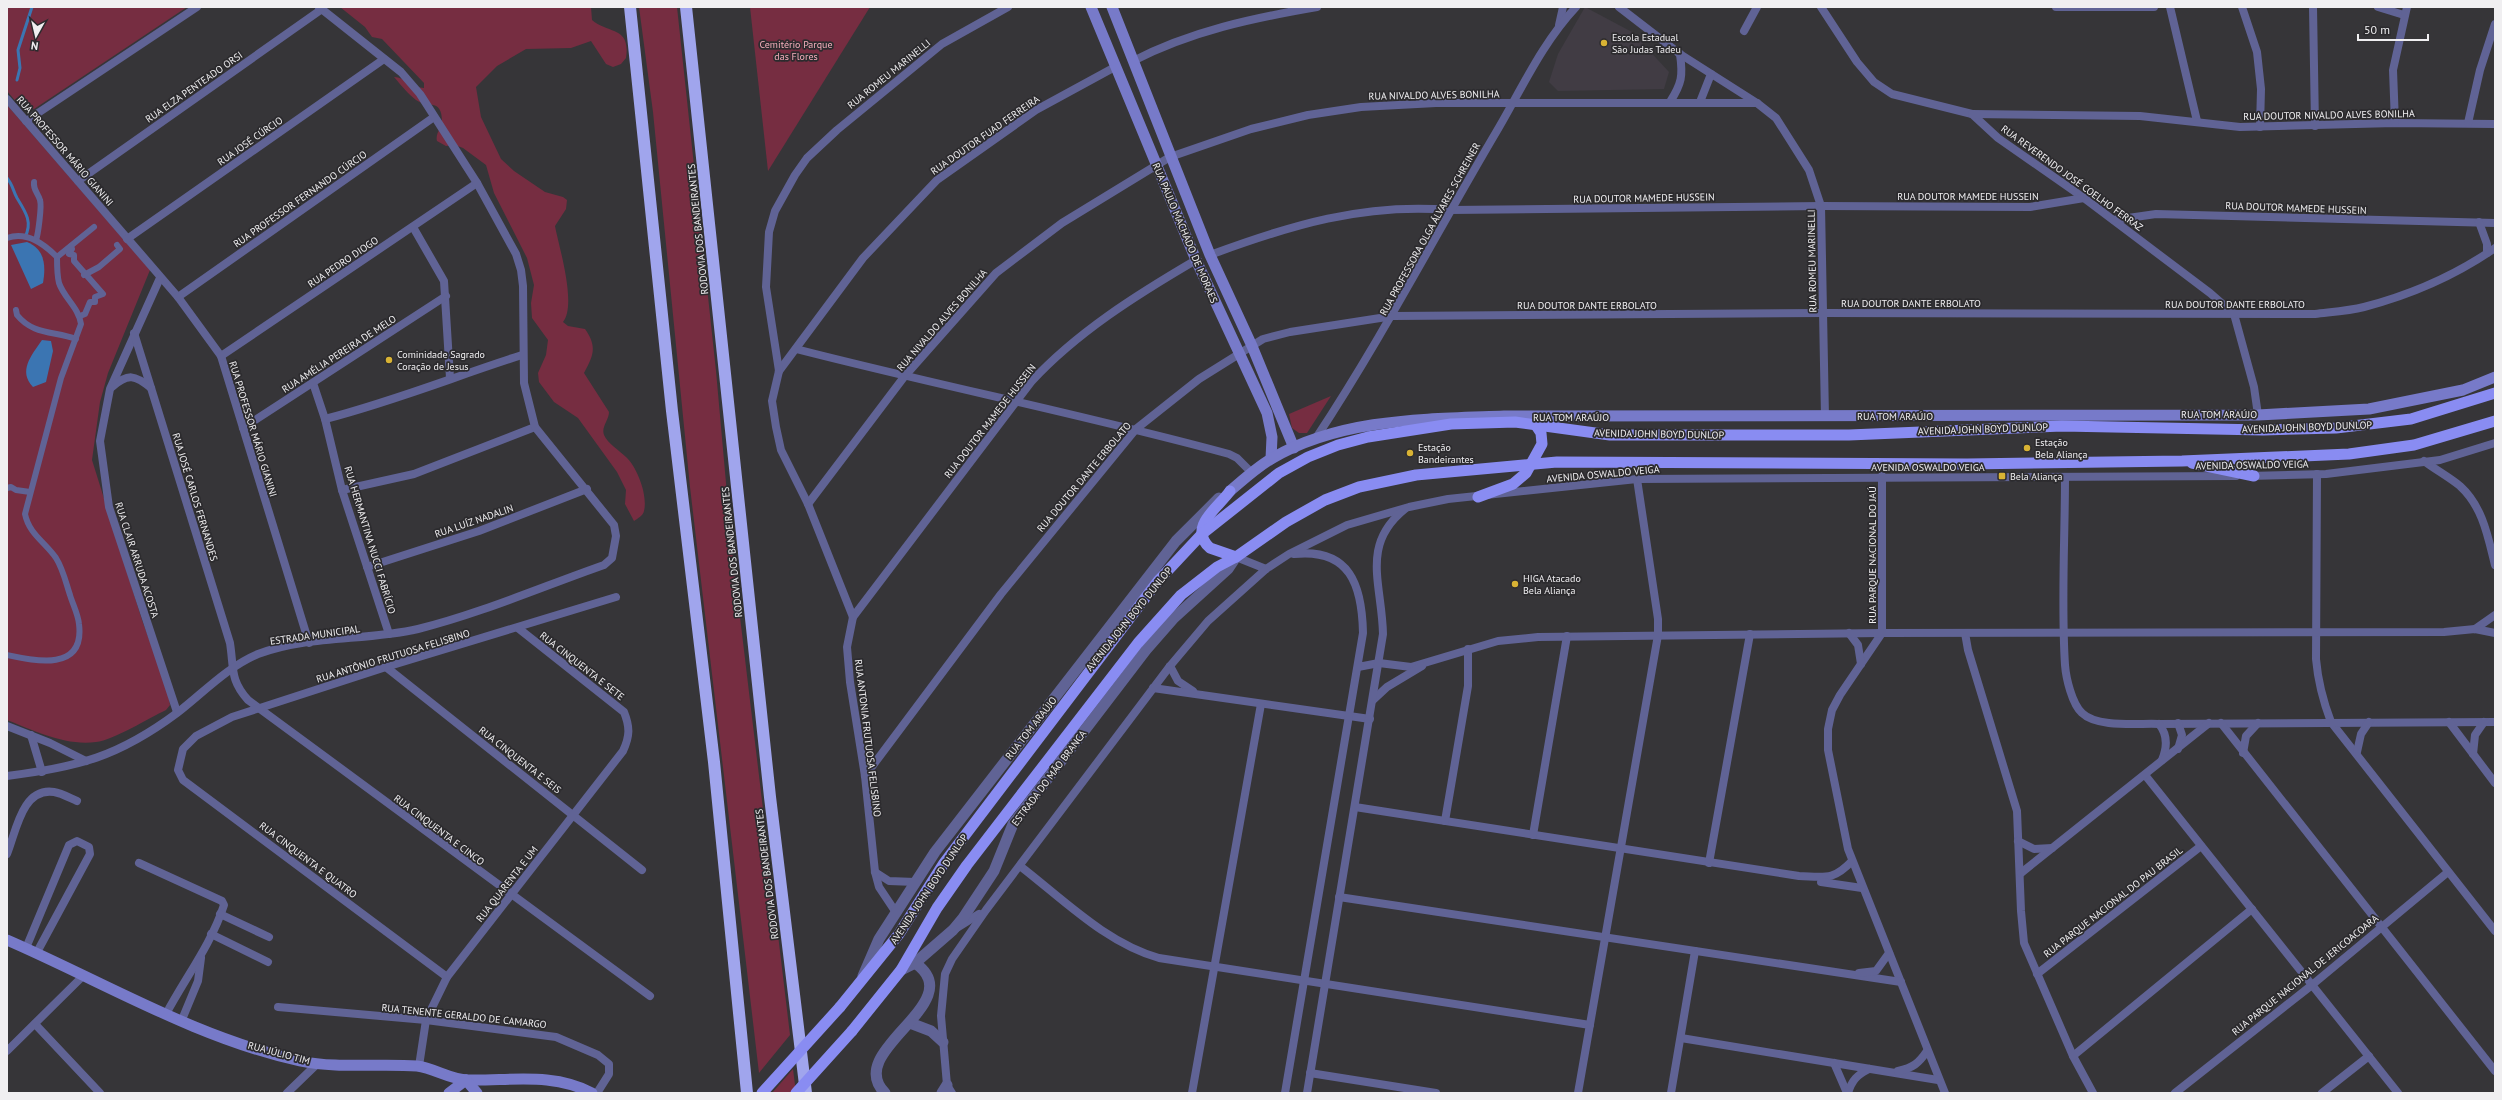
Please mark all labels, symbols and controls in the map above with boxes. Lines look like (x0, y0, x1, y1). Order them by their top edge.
north arrow (16, 16, 56, 56)
scale bar (2358, 16, 2428, 42)
text: 50 m (2364, 22, 2390, 37)
place label: Escola Estadual São Judas Tadeu (1612, 31, 1681, 56)
street label: RUA ROMEU MARINELLI (845, 36, 933, 112)
text: N (30, 38, 39, 53)
park label: Cemitério Parque das Flores (759, 38, 833, 63)
marker: Escola Estadual São Judas Tadeu (1599, 38, 1609, 48)
street label: RUA ELZA PENTEADO ORSI (143, 48, 245, 126)
street label: RUA NIVALDO ALVES BONILHA (1368, 87, 1500, 103)
street label: RUA DOUTOR FUAD FERREIRA (928, 92, 1042, 178)
street label: RUA PROFESSOR MÁRIO GIANINI (14, 93, 116, 209)
street label: RUA DOUTOR NIVALDO ALVES BONILHA (2243, 107, 2415, 123)
street label: RUA JOSÉ CÚRCIO (215, 114, 285, 168)
street label: RUA REVERENDO JOSÉ COELHO FERRAZ (1998, 122, 2146, 234)
street label: RUA PROFESSORA OLGA ÁLVARES SCHREINER (1377, 140, 1483, 318)
street label: RUA PROFESSOR FERNANDO CÚRCIO (231, 148, 369, 250)
street label: RUA PAULO MACHADO DE MORAES (1149, 161, 1221, 305)
street label: RODOVIA DOS BANDEIRANTES (685, 163, 711, 295)
street label: RUA DOUTOR MAMEDE HUSSEIN (1573, 190, 1715, 206)
street label: RUA DOUTOR MAMEDE HUSSEIN (1897, 190, 2039, 203)
street label: RUA DOUTOR MAMEDE HUSSEIN (2225, 199, 2367, 217)
street label: RUA ROMEU MARINELLI (1805, 209, 1819, 313)
street label: RUA PEDRO DIOGO (305, 234, 381, 290)
street label: RUA NIVALDO ALVES BONILHA (894, 266, 990, 374)
street label: RUA DOUTOR DANTE ERBOLATO (1841, 297, 1981, 310)
street label: RUA DOUTOR DANTE ERBOLATO (2165, 298, 2305, 311)
street label: RUA DOUTOR DANTE ERBOLATO (1517, 299, 1657, 312)
street label: RUA AMÉLIA PEREIRA DE MELO (279, 312, 399, 396)
place label: Cominidade Sagrado Coração de Jesus (397, 348, 485, 373)
marker: Cominidade Sagrado Coração de Jesus (384, 355, 394, 365)
street label: RUA PROFESSOR MÁRIO GIANINI (226, 359, 280, 499)
street label: RUA DOUTOR MAMEDE HUSSEIN (941, 361, 1039, 481)
street label: RUA TOM ARAÚJO (2181, 408, 2257, 421)
street label: RUA TOM ARAÚJO (1857, 410, 1933, 423)
street label: RUA TOM ARAÚJO (1533, 411, 1609, 424)
street label: AVENIDA JOHN BOYD DUNLOP (2242, 418, 2373, 436)
street label: RUA DOUTOR DANTE ERBOLATO (1034, 419, 1134, 535)
street label: AVENIDA JOHN BOYD DUNLOP (1918, 420, 2049, 438)
street label: AVENIDA JOHN BOYD DUNLOP (1594, 426, 1725, 442)
street label: RUA JOSÉ CARLOS FERNANDES (169, 431, 221, 563)
place label: Estação Bela Aliança (2035, 436, 2088, 461)
place label: Estação Bandeirantes (1418, 441, 1474, 466)
marker: Estação Bela Aliança (2022, 443, 2032, 453)
marker: Estação Bandeirantes (1405, 448, 1415, 458)
street label: AVENIDA OSWALDO VEIGA (2195, 458, 2309, 472)
street label: AVENIDA OSWALDO VEIGA (1871, 461, 1985, 474)
street label: AVENIDA OSWALDO VEIGA (1546, 463, 1660, 485)
street label: RUA HERMANTINA NUCCI FABRÍCIO (341, 465, 399, 615)
place label: Bela Aliança (2010, 470, 2063, 483)
marker: Bela Aliança (1997, 471, 2007, 481)
street label: RODOVIA DOS BANDEIRANTES (719, 486, 745, 618)
street label: RUA PARQUE NACIONAL DO JAÚ (1866, 486, 1879, 624)
street label: RUA CLAIR ARRUDA ACOSTA (112, 501, 162, 620)
street label: RUA LUÍZ NADALIN (433, 501, 515, 541)
street label: AVENIDA JOHN BOYD DUNLOP (1083, 564, 1175, 674)
place label: HIGA Atacado Bela Aliança (1523, 572, 1581, 597)
marker: HIGA Atacado Bela Aliança (1510, 579, 1520, 589)
street label: ESTRADA MUNICIPAL (269, 622, 361, 648)
street label: RUA ANTÔNIO FRUTUOSA FELISBINO (315, 626, 472, 686)
street label: RUA CINQUENTA E SETE (537, 629, 627, 703)
street label: RUA ANTONIA FRUTUOSA FELISBINO (852, 658, 884, 818)
street label: RUA TOM ARAÚJO (1002, 694, 1060, 762)
street label: RUA CINQUENTA E SEIS (476, 724, 564, 796)
street label: ESTRADA DO MÃO BRANCA (1009, 727, 1089, 828)
street label: RUA CINQUENTA E CINCO (391, 792, 487, 868)
street label: RODOVIA DOS BANDEIRANTES (753, 808, 781, 940)
street label: RUA CINQUENTA E QUATRO (257, 819, 359, 901)
street label: AVENIDA JOHN BOYD DUNLOP (887, 831, 971, 947)
street label: RUA QUARENTA E UM (473, 843, 541, 925)
street label: RUA PARQUE NACIONAL DO PAU BRASIL (2041, 844, 2185, 960)
street label: RUA PARQUE NACIONAL DE JERICOACOARA (2229, 912, 2381, 1038)
street label: RUA TENENTE GERALDO DE CAMARGO (381, 1001, 547, 1031)
street label: RUA JÚLIO TIM (247, 1038, 312, 1068)

